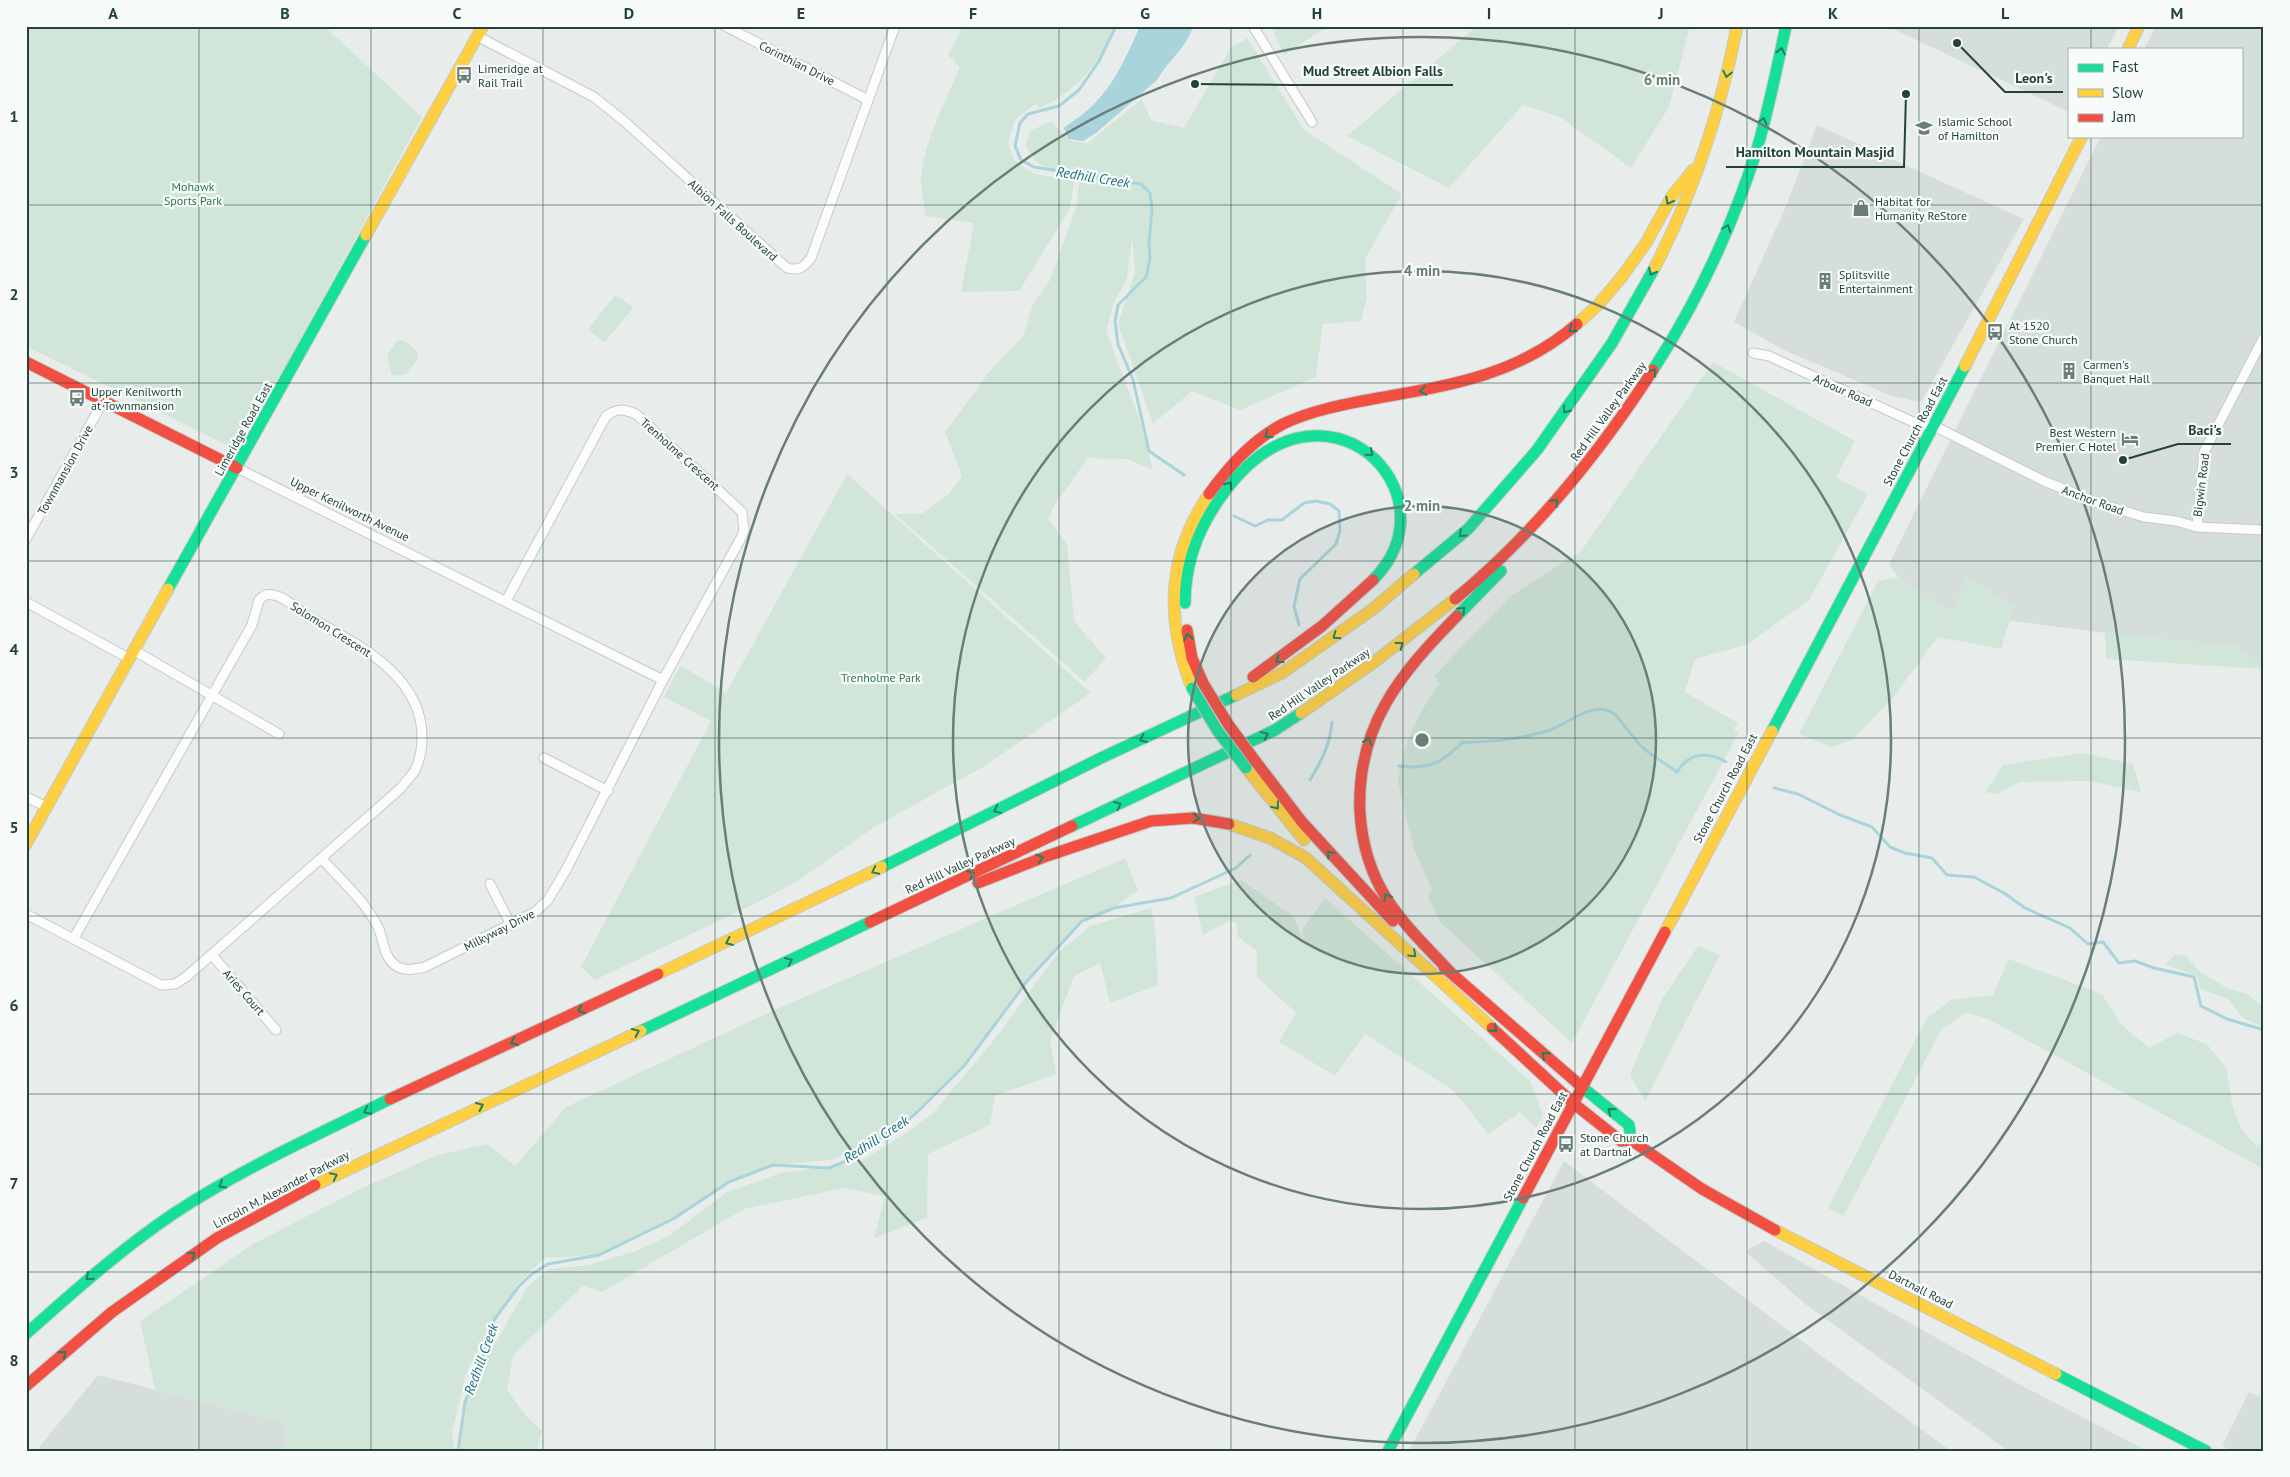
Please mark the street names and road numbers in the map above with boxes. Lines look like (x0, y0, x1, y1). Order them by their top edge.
street label: Corinthian Drive (757, 37, 837, 89)
street label: Albion Falls Boulevard (685, 176, 781, 264)
street label: Red Hill Valley Parkway (1567, 358, 1649, 464)
street label: Arbour Road (1811, 370, 1875, 410)
street label: Stone Church Road East (1880, 374, 1950, 488)
street label: Limeridge Road East (211, 380, 275, 478)
street label: Trenholme Crescent (637, 414, 723, 494)
street label: Townmansion Drive (34, 422, 96, 518)
street label: Bigwin Road (2190, 452, 2212, 518)
street label: Upper Kenilworth Avenue (288, 474, 412, 544)
street label: Anchor Road (2060, 482, 2126, 518)
street label: Solomon Crescent (288, 598, 374, 660)
street label: Red Hill Valley Parkway (1265, 644, 1373, 724)
street label: Stone Church Road East (1690, 731, 1760, 845)
street label: Red Hill Valley Parkway (903, 833, 1018, 897)
street label: Milkyway Drive (461, 906, 537, 954)
street label: Aries Court (220, 966, 268, 1018)
street label: Stone Church Road East (1500, 1089, 1570, 1203)
street label: Lincoln M. Alexander Parkway (210, 1146, 352, 1231)
street label: Dartnall Road (1886, 1266, 1956, 1312)

